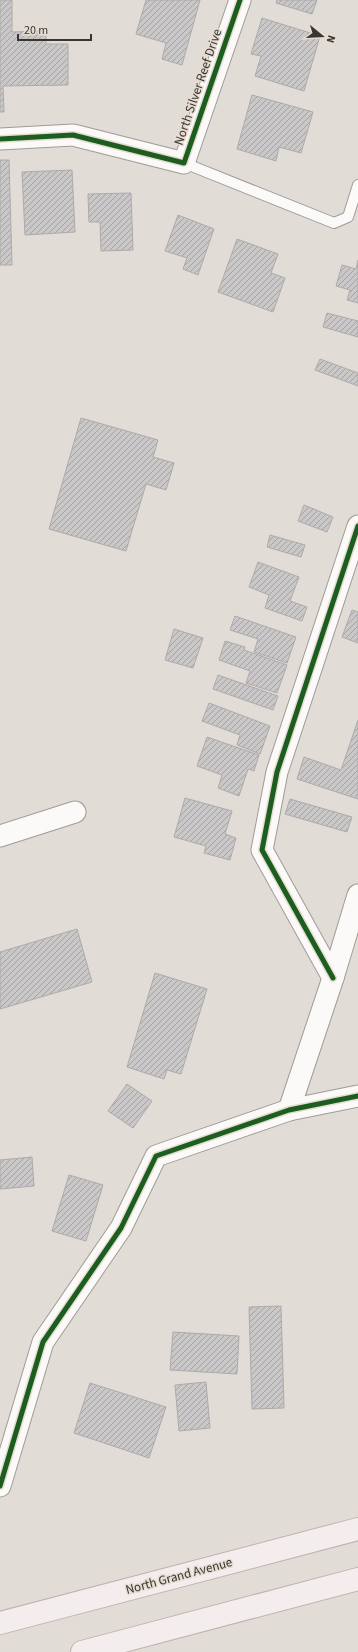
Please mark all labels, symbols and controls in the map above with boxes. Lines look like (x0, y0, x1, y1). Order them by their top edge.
scale bar (18, 16, 91, 42)
north arrow (302, 16, 342, 56)
text: 20 m (24, 22, 48, 39)
street label: North Silver Reef Drive (170, 26, 226, 148)
text: N (323, 33, 339, 45)
street label: North Grand Avenue (124, 1553, 234, 1599)

